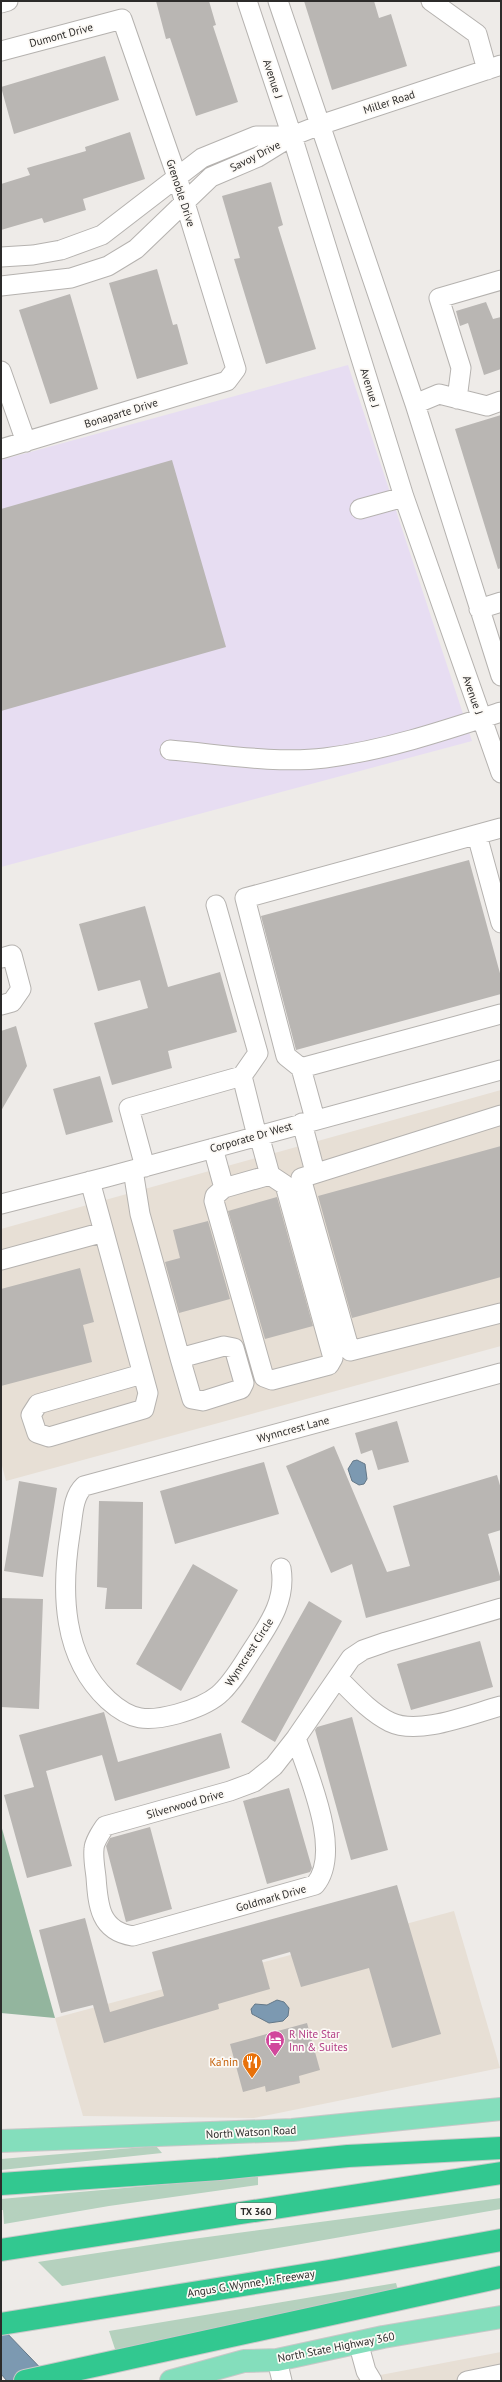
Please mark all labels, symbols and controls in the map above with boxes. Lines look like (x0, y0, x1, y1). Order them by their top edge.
street label: Dumont Drive (28, 20, 95, 50)
street label: Avenue J (260, 58, 286, 100)
street label: Miller Road (361, 87, 417, 117)
street label: Savoy Drive (228, 137, 283, 175)
street label: Grenoble Drive (163, 157, 199, 229)
street label: Avenue J (357, 367, 383, 409)
street label: Bonaparte Drive (83, 395, 160, 431)
street label: Avenue J (460, 674, 486, 716)
street label: Corporate Dr West (208, 1118, 294, 1155)
street label: Wynncrest Lane (255, 1413, 331, 1445)
street label: Wynncrest Circle (222, 1615, 276, 1689)
street label: Silverwood Drive (145, 1786, 226, 1822)
street label: Goldmark Drive (234, 1881, 308, 1915)
place label: R Nite Star Inn & Suites (289, 2027, 348, 2054)
hotel icon: R Nite Star Inn & Suites (264, 2029, 286, 2057)
restaurant icon: Ka'nin (241, 2051, 263, 2079)
place label: Ka'nin (210, 2055, 238, 2069)
street label: North Watson Road (205, 2123, 297, 2141)
road number: TX 360 (236, 2203, 276, 2219)
street label: Angus G. Wynne, Jr. Freeway (186, 2266, 317, 2300)
street label: North State Highway 360 (276, 2329, 396, 2365)

